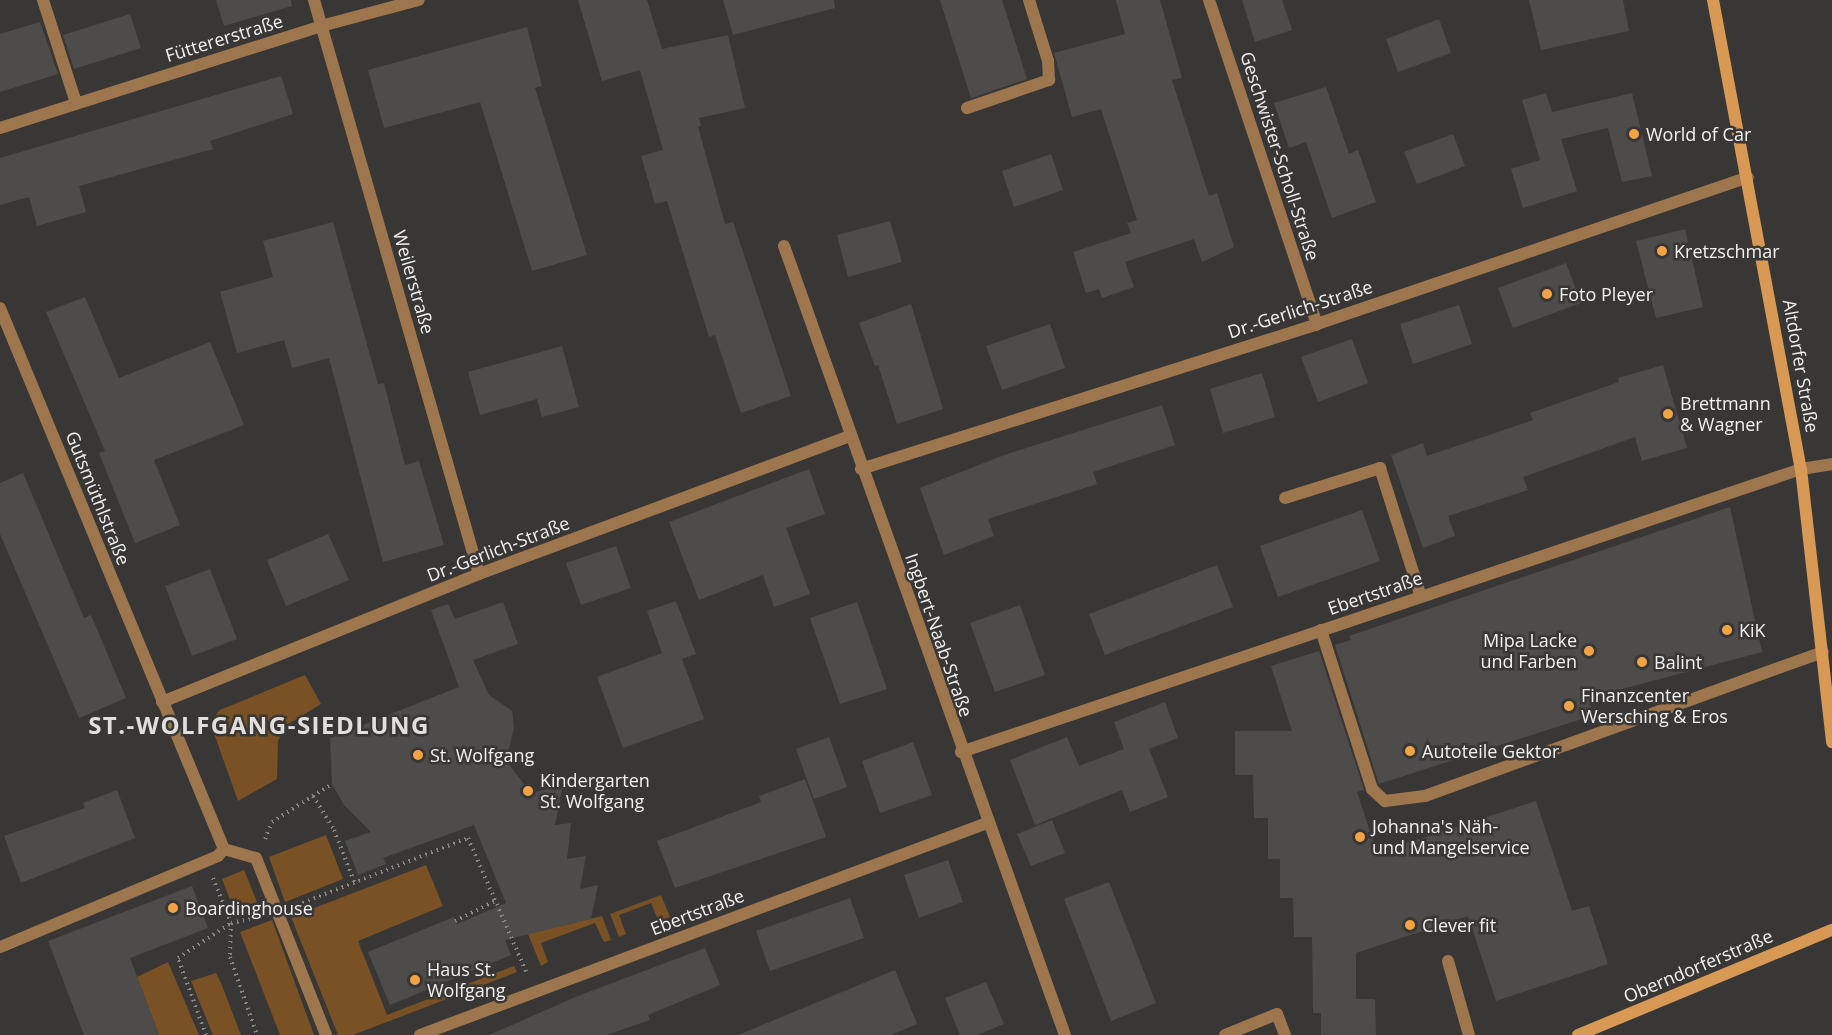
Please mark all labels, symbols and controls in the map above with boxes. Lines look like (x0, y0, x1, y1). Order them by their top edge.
street label: Füttererstraße (163, 10, 285, 66)
street label: Geschwister-Scholl-Straße (1236, 49, 1324, 263)
place label: World of Car (1646, 123, 1751, 145)
marker: World of Car (1627, 127, 1641, 141)
street label: Weilerstraße (389, 228, 439, 336)
place label: Kretzschmar (1674, 240, 1780, 262)
marker: Kretzschmar (1655, 244, 1669, 258)
street label: Dr.-Gerlich-Straße (1225, 275, 1375, 343)
place label: Foto Pleyer (1559, 283, 1653, 305)
marker: Foto Pleyer (1540, 287, 1554, 301)
street label: Altdorfer Straße (1779, 298, 1823, 434)
place label: Brettmann & Wagner (1680, 393, 1771, 436)
marker: Brettmann & Wagner (1661, 407, 1675, 421)
street label: Gutsmüthlstraße (61, 428, 135, 568)
street label: Dr.-Gerlich-Straße (424, 512, 572, 586)
street label: Ingbert-Naab-Straße (901, 550, 977, 720)
street label: Ebertstraße (1325, 567, 1425, 619)
place label: KiK (1739, 619, 1766, 641)
marker: KiK (1720, 623, 1734, 637)
place label: Mipa Lacke und Farben (1480, 630, 1577, 672)
marker: Mipa Lacke und Farben (1582, 644, 1596, 658)
place label: Balint (1654, 651, 1702, 673)
marker: Balint (1635, 655, 1649, 669)
place label: Finanzcenter Wersching & Eros (1581, 685, 1728, 728)
marker: Finanzcenter Wersching & Eros (1562, 699, 1576, 713)
district label: ST.-WOLFGANG-SIEDLUNG (88, 711, 430, 739)
place label: Autoteile Gektor (1422, 740, 1559, 762)
place label: St. Wolfgang (430, 744, 534, 766)
marker: Autoteile Gektor (1403, 744, 1417, 758)
marker: St. Wolfgang (411, 748, 425, 762)
place label: Kindergarten St. Wolfgang (540, 770, 650, 812)
marker: Kindergarten St. Wolfgang (521, 784, 535, 798)
place label: Johanna's Näh- und Mangelservice (1372, 816, 1530, 858)
marker: Johanna's Näh- und Mangelservice (1353, 830, 1367, 844)
street label: Ebertstraße (647, 884, 747, 940)
place label: Boardinghouse (185, 897, 313, 919)
marker: Boardinghouse (166, 901, 180, 915)
place label: Clever fit (1422, 914, 1496, 936)
marker: Clever fit (1403, 918, 1417, 932)
street label: Oberndorferstraße (1620, 925, 1776, 1007)
place label: Haus St. Wolfgang (427, 959, 506, 1002)
marker: Haus St. Wolfgang (408, 973, 422, 987)

